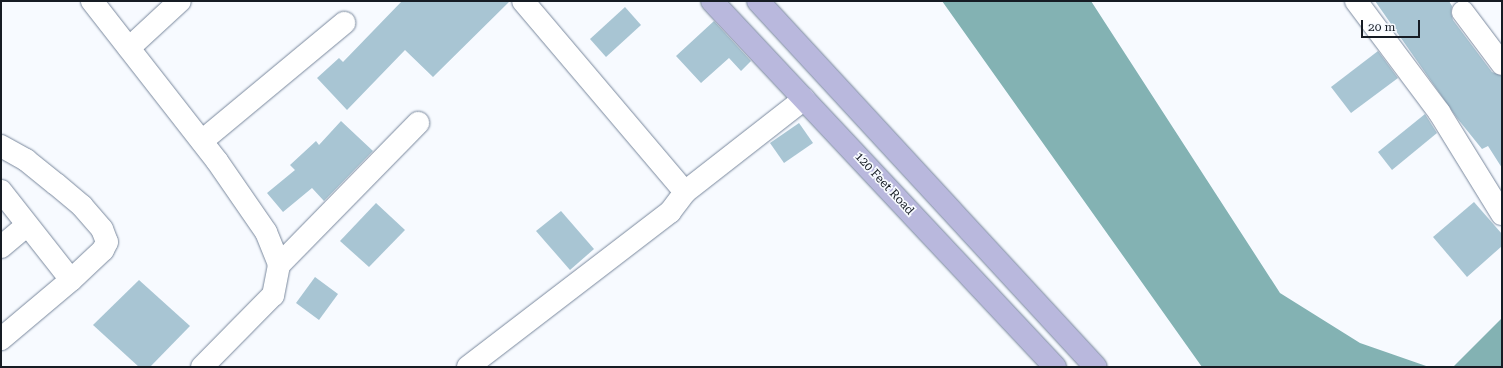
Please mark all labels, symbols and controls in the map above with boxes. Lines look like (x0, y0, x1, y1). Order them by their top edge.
scale bar (1363, 12, 1422, 38)
text: 20 m (1368, 20, 1395, 34)
street label: 120 Feet Road (851, 150, 917, 218)

